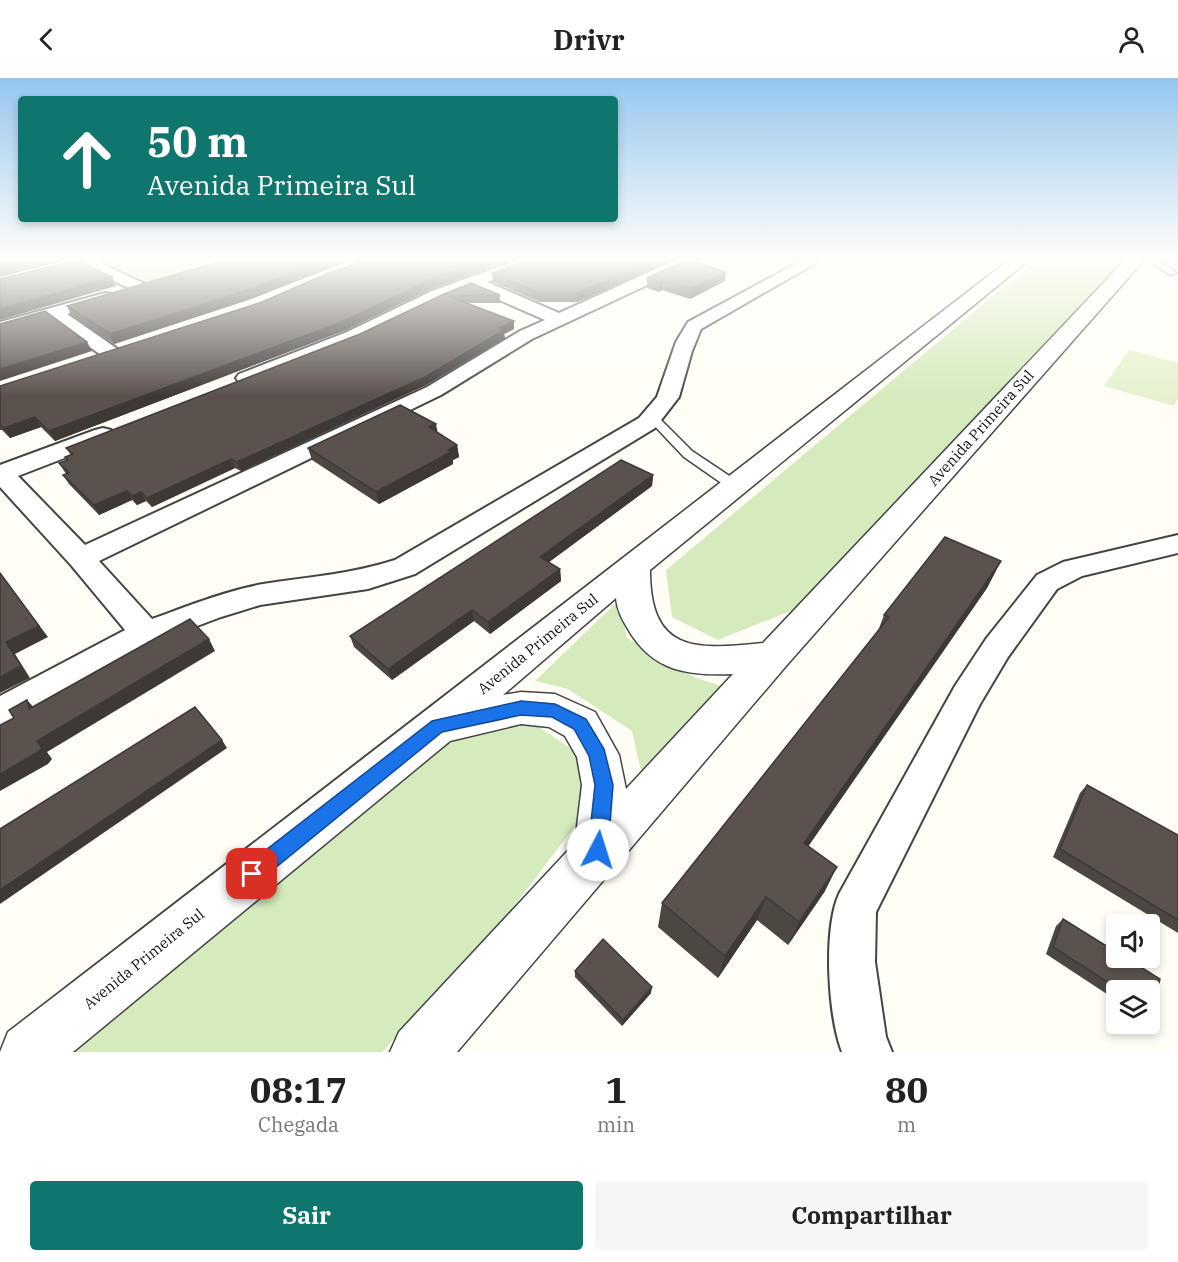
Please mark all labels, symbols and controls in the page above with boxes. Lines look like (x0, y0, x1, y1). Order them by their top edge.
text: Drivr (553, 22, 625, 57)
icon: back (30, 23, 63, 56)
icon: person (1115, 23, 1148, 56)
text: 50 m (147, 114, 248, 169)
icon: ahead (48, 120, 126, 198)
text: Avenida Primeira Sul (147, 167, 416, 202)
street label: Avenida Primeira Sul (924, 366, 1038, 490)
street label: Avenida Primeira Sul (474, 589, 602, 698)
position arrow (566, 818, 630, 882)
pin (226, 848, 277, 899)
icon: arrive (235, 857, 268, 890)
street label: Avenida Primeira Sul (80, 904, 208, 1013)
map controls (1106, 914, 1160, 1034)
button: sound (1106, 914, 1160, 968)
button: layers (1106, 980, 1160, 1034)
text: 08:17 (250, 1066, 347, 1113)
text: 1 (605, 1066, 627, 1113)
text: 80 (885, 1066, 928, 1113)
text: Chegada (258, 1111, 339, 1138)
text: min (597, 1111, 635, 1138)
text: m (897, 1111, 916, 1138)
button: Sair (30, 1181, 583, 1250)
button: Compartilhar (595, 1181, 1148, 1250)

